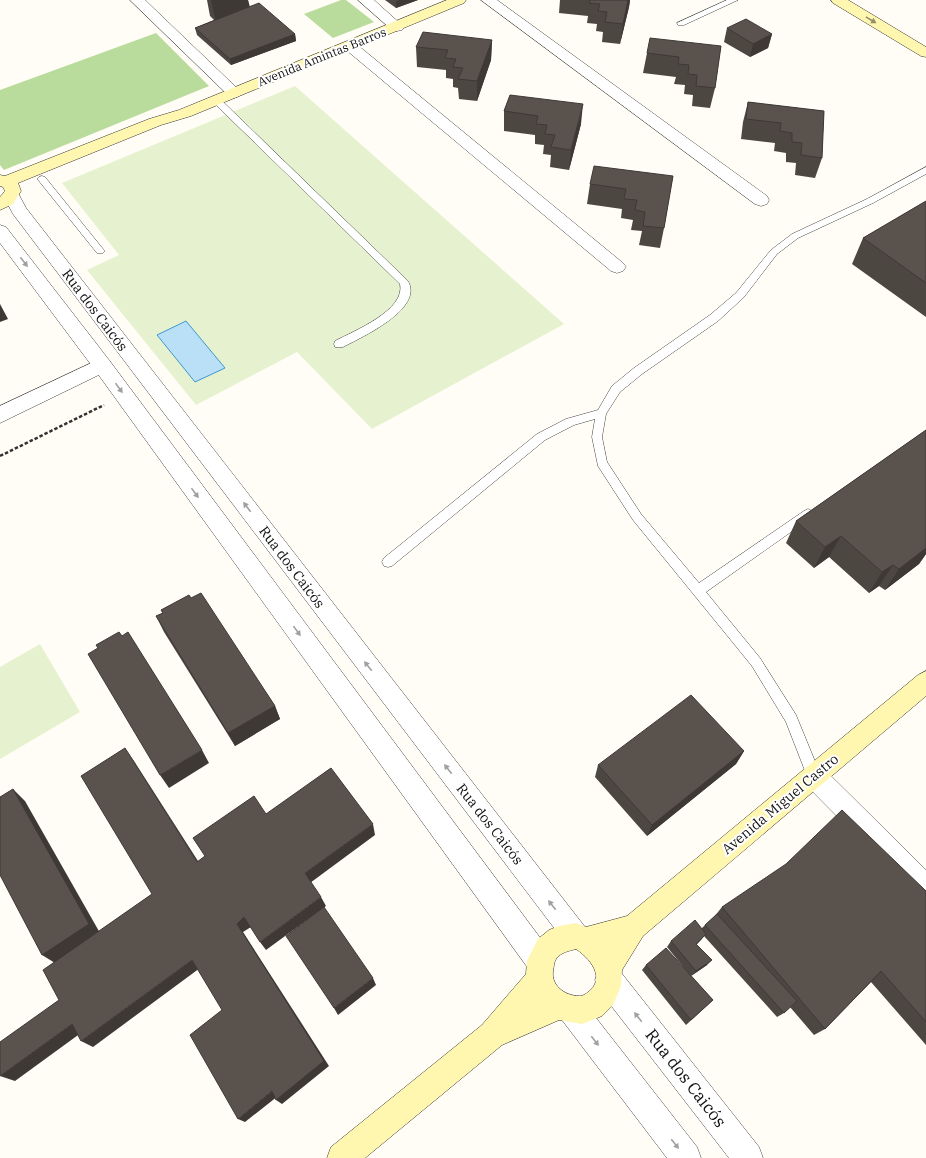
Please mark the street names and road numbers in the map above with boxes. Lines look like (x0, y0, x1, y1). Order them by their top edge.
street label: Avenida Amintas Barros (255, 24, 388, 89)
street label: Rua dos Caicós (58, 265, 132, 355)
street label: Rua dos Caicós (255, 522, 329, 612)
street label: Avenida Miguel Castro (718, 750, 842, 858)
street label: Rua dos Caicós (453, 780, 527, 868)
street label: Rua dos Caicós (641, 1024, 731, 1132)

